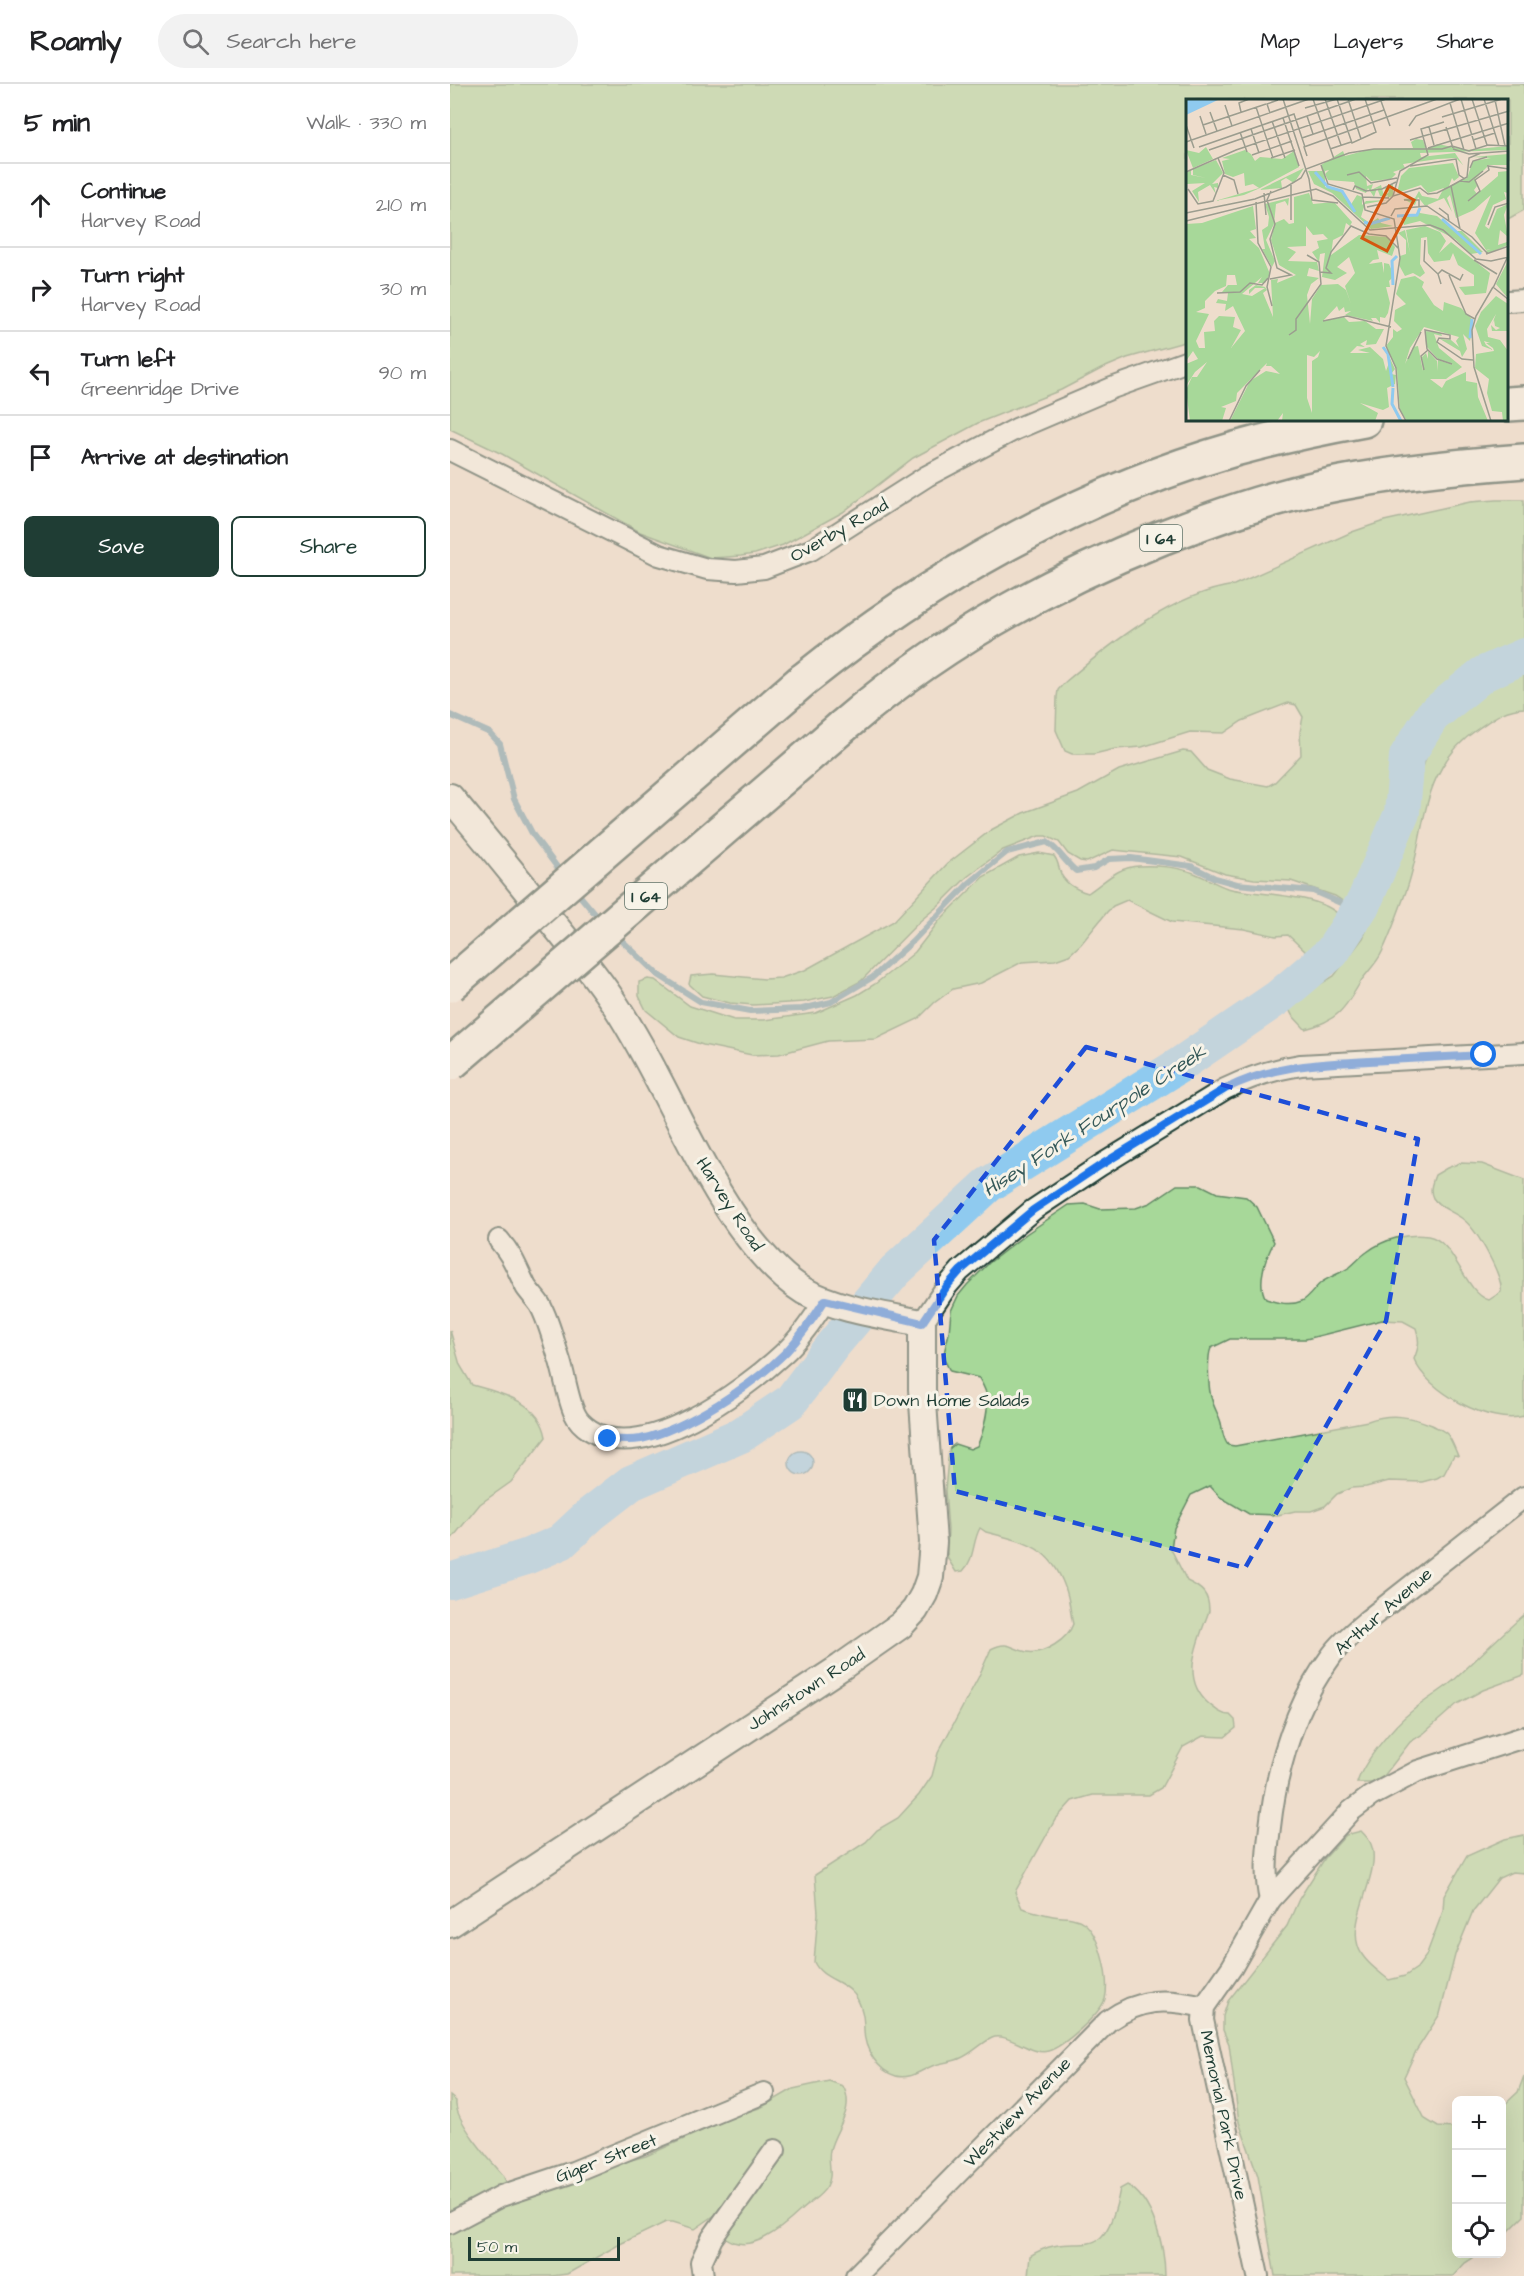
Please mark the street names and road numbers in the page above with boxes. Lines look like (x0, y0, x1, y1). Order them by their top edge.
street label: Overby Road (786, 492, 893, 570)
road number: I 64 (1140, 525, 1182, 551)
road number: I 64 (625, 883, 667, 909)
street label: Harvey Road (689, 1152, 769, 1257)
street label: Arthur Avenue (1329, 1562, 1438, 1661)
street label: Johnstown Road (742, 1642, 870, 1737)
street label: Memorial Park Drive (1193, 2028, 1254, 2202)
street label: Westview Avenue (958, 2051, 1077, 2173)
street label: Giger Street (552, 2127, 662, 2190)

